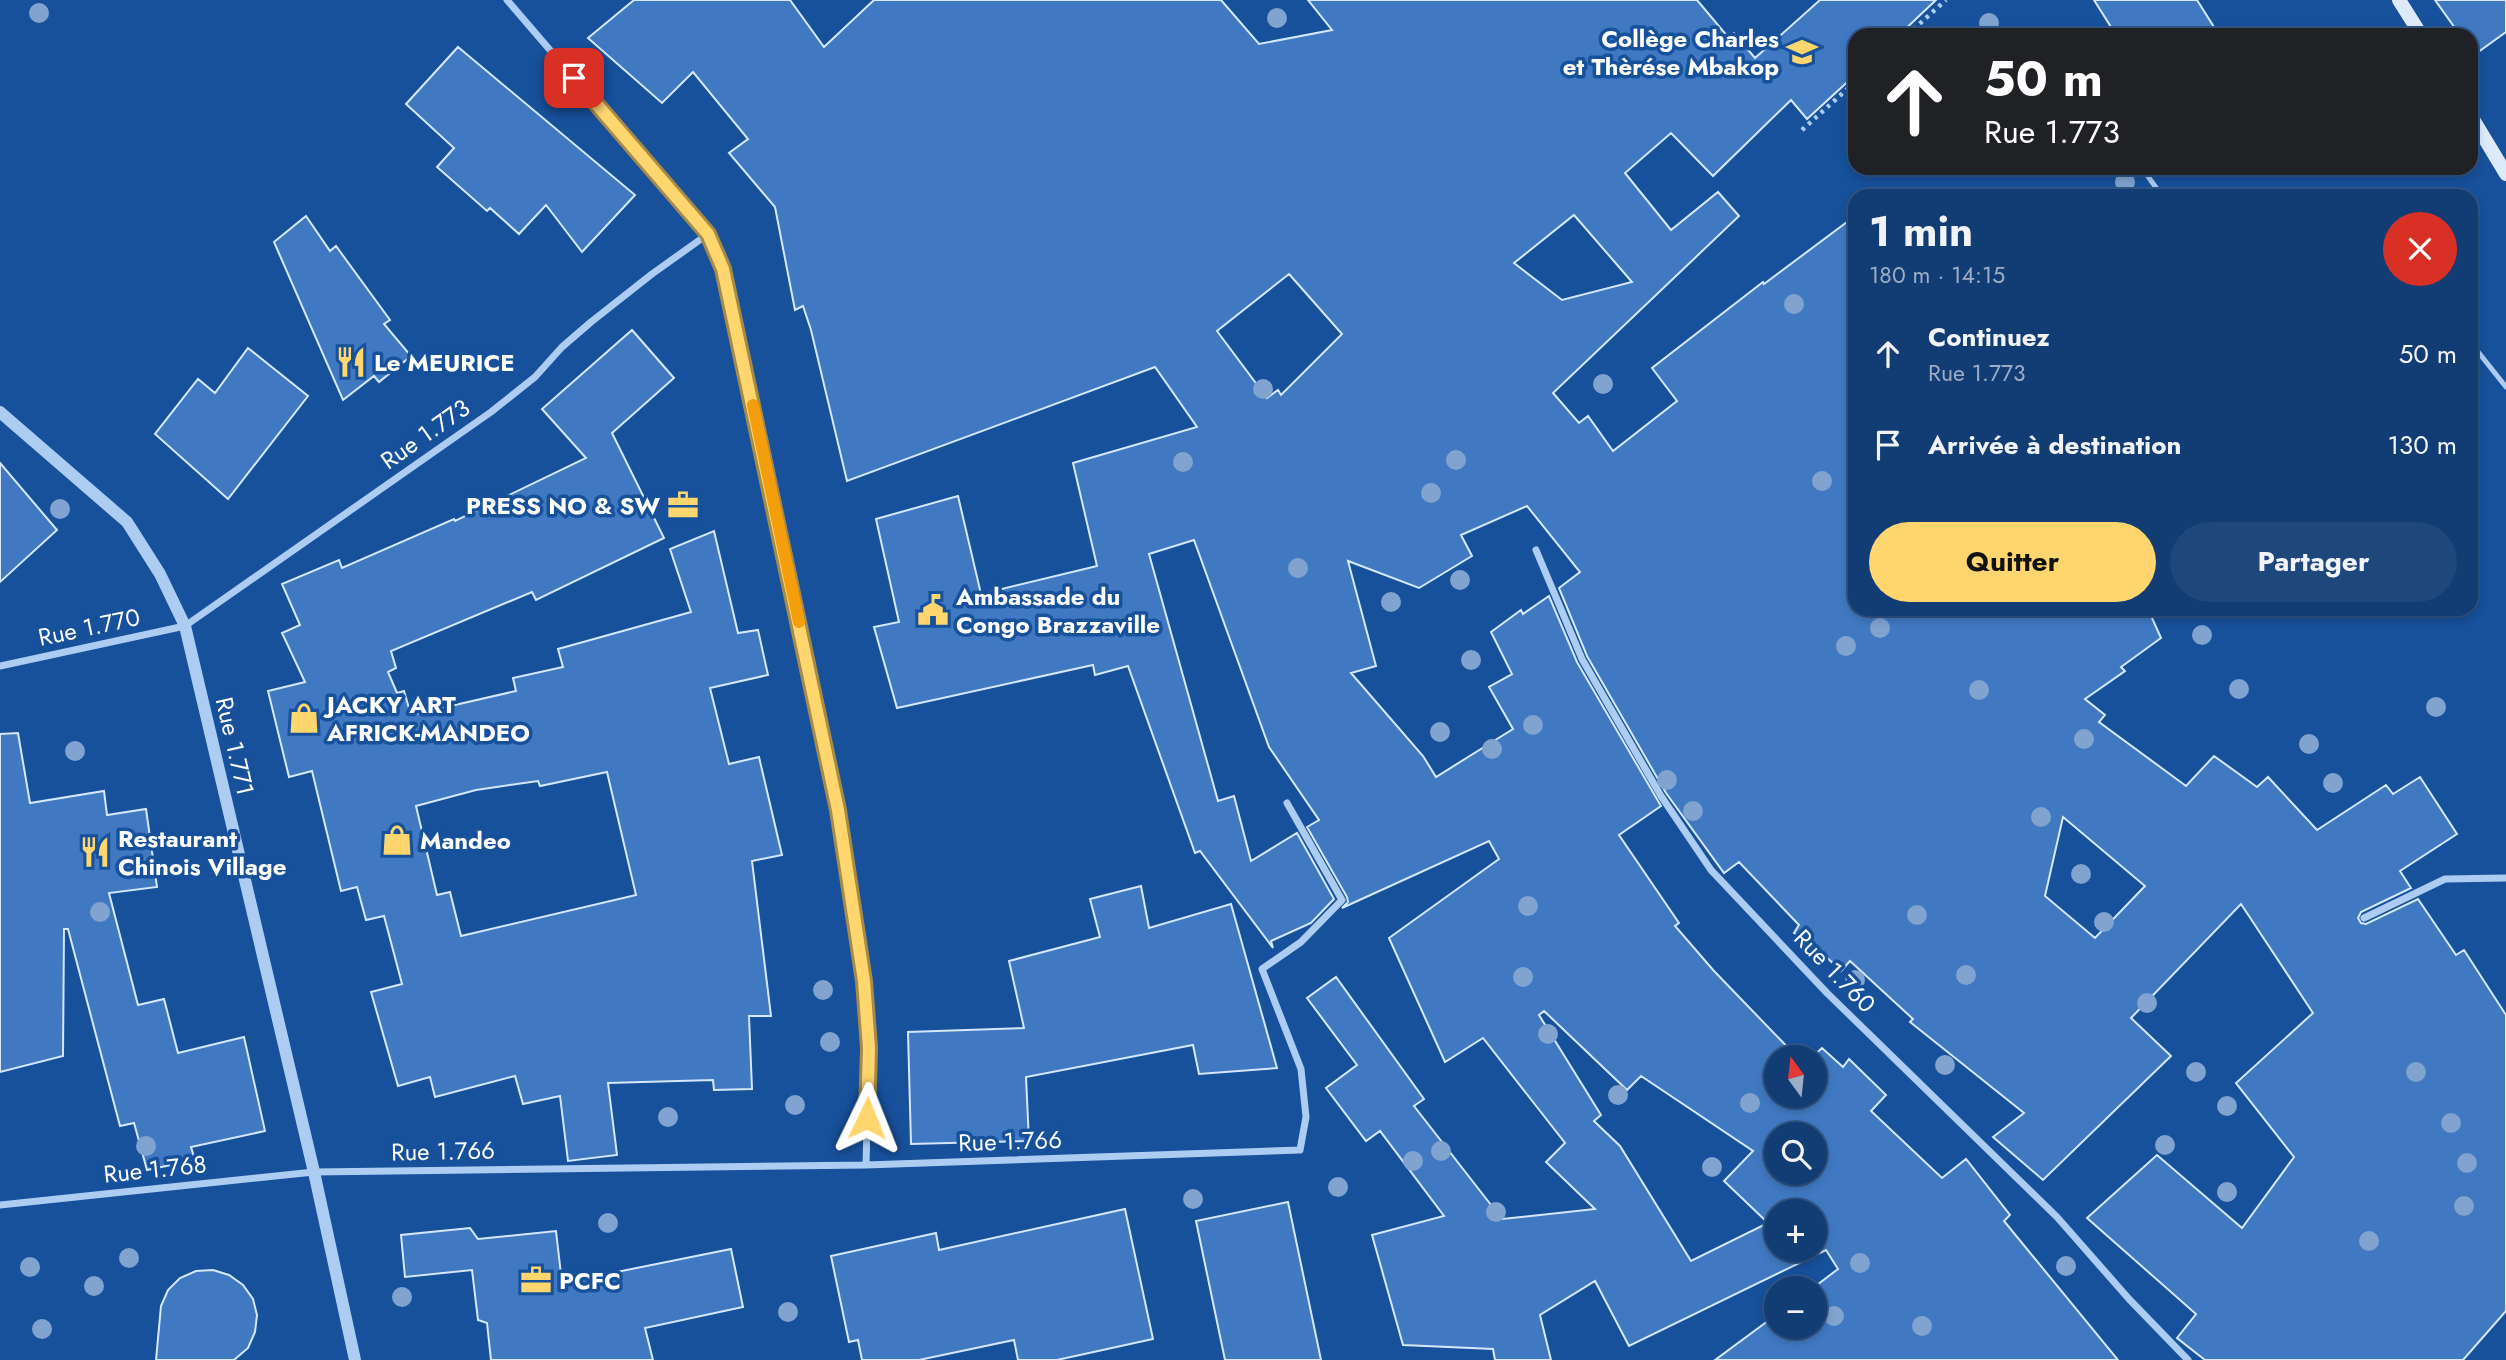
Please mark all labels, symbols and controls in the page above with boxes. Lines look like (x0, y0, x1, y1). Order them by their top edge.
place label: Collège Charles et Thèrése Mbakop (1563, 21, 1779, 84)
school or university icon: Collège Charles et Thèrése Mbakop (1785, 35, 1819, 69)
text: 50 m (1984, 44, 2103, 114)
pin (544, 48, 604, 108)
icon: ahead (1869, 56, 1960, 147)
icon: arrive (555, 59, 593, 97)
text: Rue 1.773 (1984, 109, 2120, 155)
text: 1 min (1869, 201, 1973, 262)
button: close (2383, 212, 2457, 286)
text: 180 m · 14:15 (1869, 258, 2005, 292)
text: Continuez (1928, 318, 2050, 356)
icon: ahead (1869, 335, 1907, 373)
text: 50 m (2399, 335, 2457, 373)
restaurant icon: Le MEURICE (334, 345, 368, 379)
place label: Le MEURICE (374, 345, 515, 380)
text: Rue 1.773 (1928, 356, 2026, 390)
street label: Rue 1.773 (373, 390, 477, 478)
icon: arrive (1869, 426, 1907, 464)
text: Arrivée à destination (1928, 426, 2181, 464)
text: 130 m (2387, 426, 2457, 464)
place label: PRESS NO & SW (466, 488, 660, 523)
office icon: PRESS NO & SW (666, 488, 700, 522)
button: Quitter (1869, 522, 2156, 602)
button: Partager (2170, 522, 2457, 602)
place label: Ambassade du Congo Brazzaville (955, 579, 1160, 642)
public building icon: Ambassade du Congo Brazzaville (916, 593, 950, 627)
street label: Rue 1.770 (35, 599, 143, 655)
place label: JACKY ART AFRICK-MANDEO (323, 687, 530, 750)
street label: Rue 1.771 (207, 694, 263, 798)
shop icon: JACKY ART AFRICK-MANDEO (287, 701, 321, 735)
place label: Restaurant Chinois Village (118, 821, 286, 884)
shop icon: Mandeo (380, 823, 414, 857)
place label: Mandeo (420, 823, 511, 858)
restaurant icon: Restaurant Chinois Village (78, 835, 112, 869)
street label: Rue 1.760 (1786, 921, 1884, 1021)
north arrow (1764, 1045, 1827, 1108)
map controls (1764, 1045, 1827, 1339)
position arrow (830, 1081, 904, 1155)
street label: Rue 1.766 (957, 1122, 1063, 1160)
button: search (1764, 1122, 1827, 1185)
street label: Rue 1.766 (391, 1133, 495, 1169)
street label: Rue 1.768 (102, 1146, 208, 1192)
button: + (1764, 1199, 1827, 1262)
office icon: PCFC (519, 1263, 553, 1297)
place label: PCFC (559, 1263, 621, 1298)
button: − (1764, 1276, 1827, 1339)

